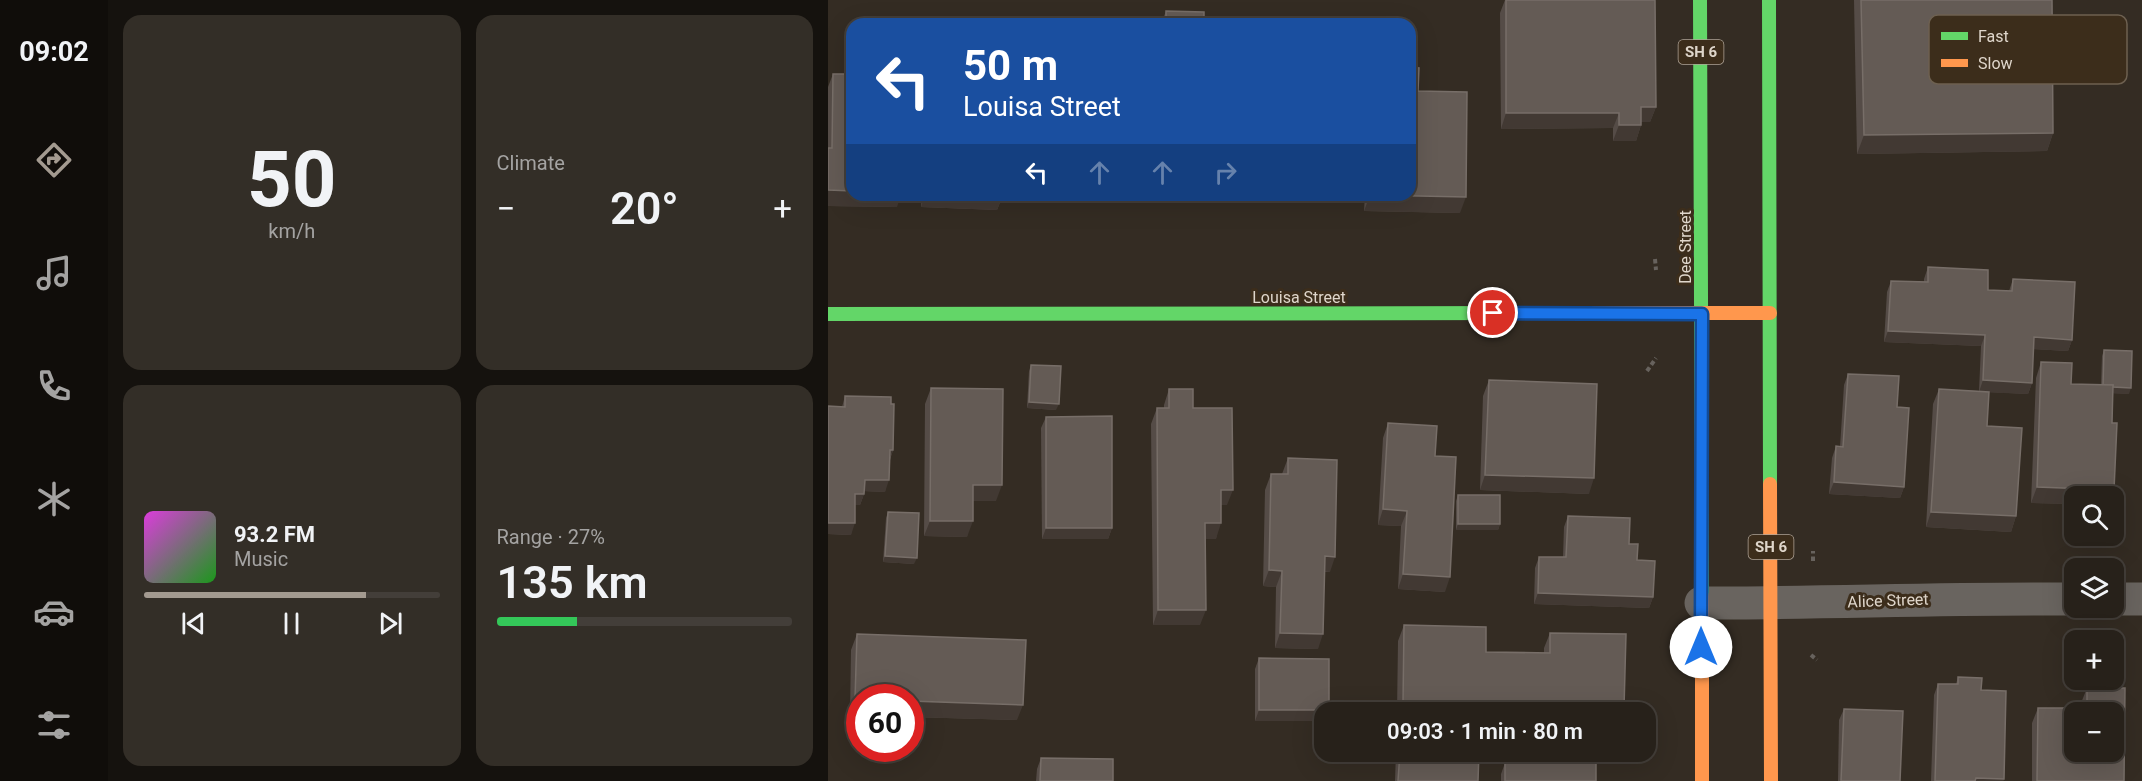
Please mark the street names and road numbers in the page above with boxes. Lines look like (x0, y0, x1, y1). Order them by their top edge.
road number: SH 6 (1678, 40, 1724, 64)
street label: Dee Street (1676, 210, 1695, 284)
street label: Louisa Street (1252, 288, 1346, 307)
road number: SH 6 (1748, 535, 1794, 559)
street label: Alice Street (1847, 590, 1929, 611)

